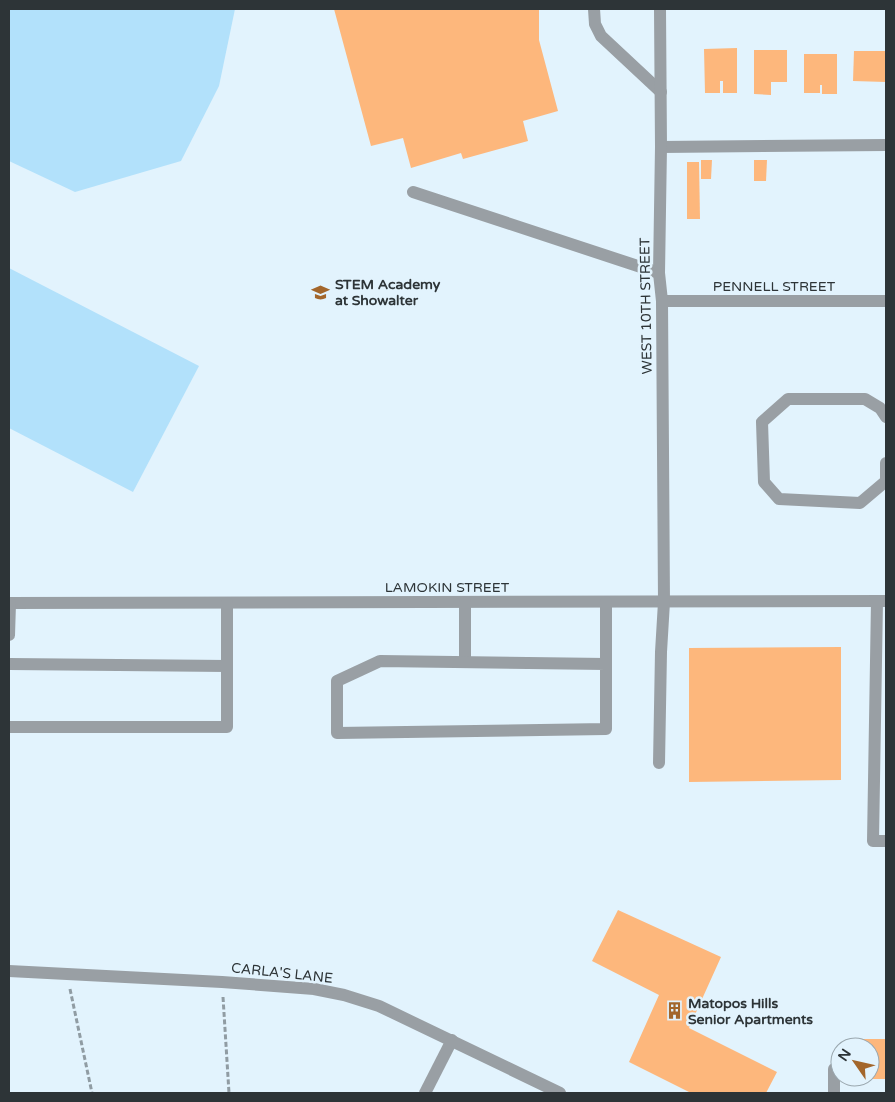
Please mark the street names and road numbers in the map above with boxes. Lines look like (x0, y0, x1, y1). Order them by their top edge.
street label: WEST 10TH STREET (636, 237, 656, 374)
street label: PENNELL STREET (713, 278, 836, 295)
street label: LAMOKIN STREET (385, 579, 510, 596)
street label: CARLA'S LANE (230, 959, 334, 987)

